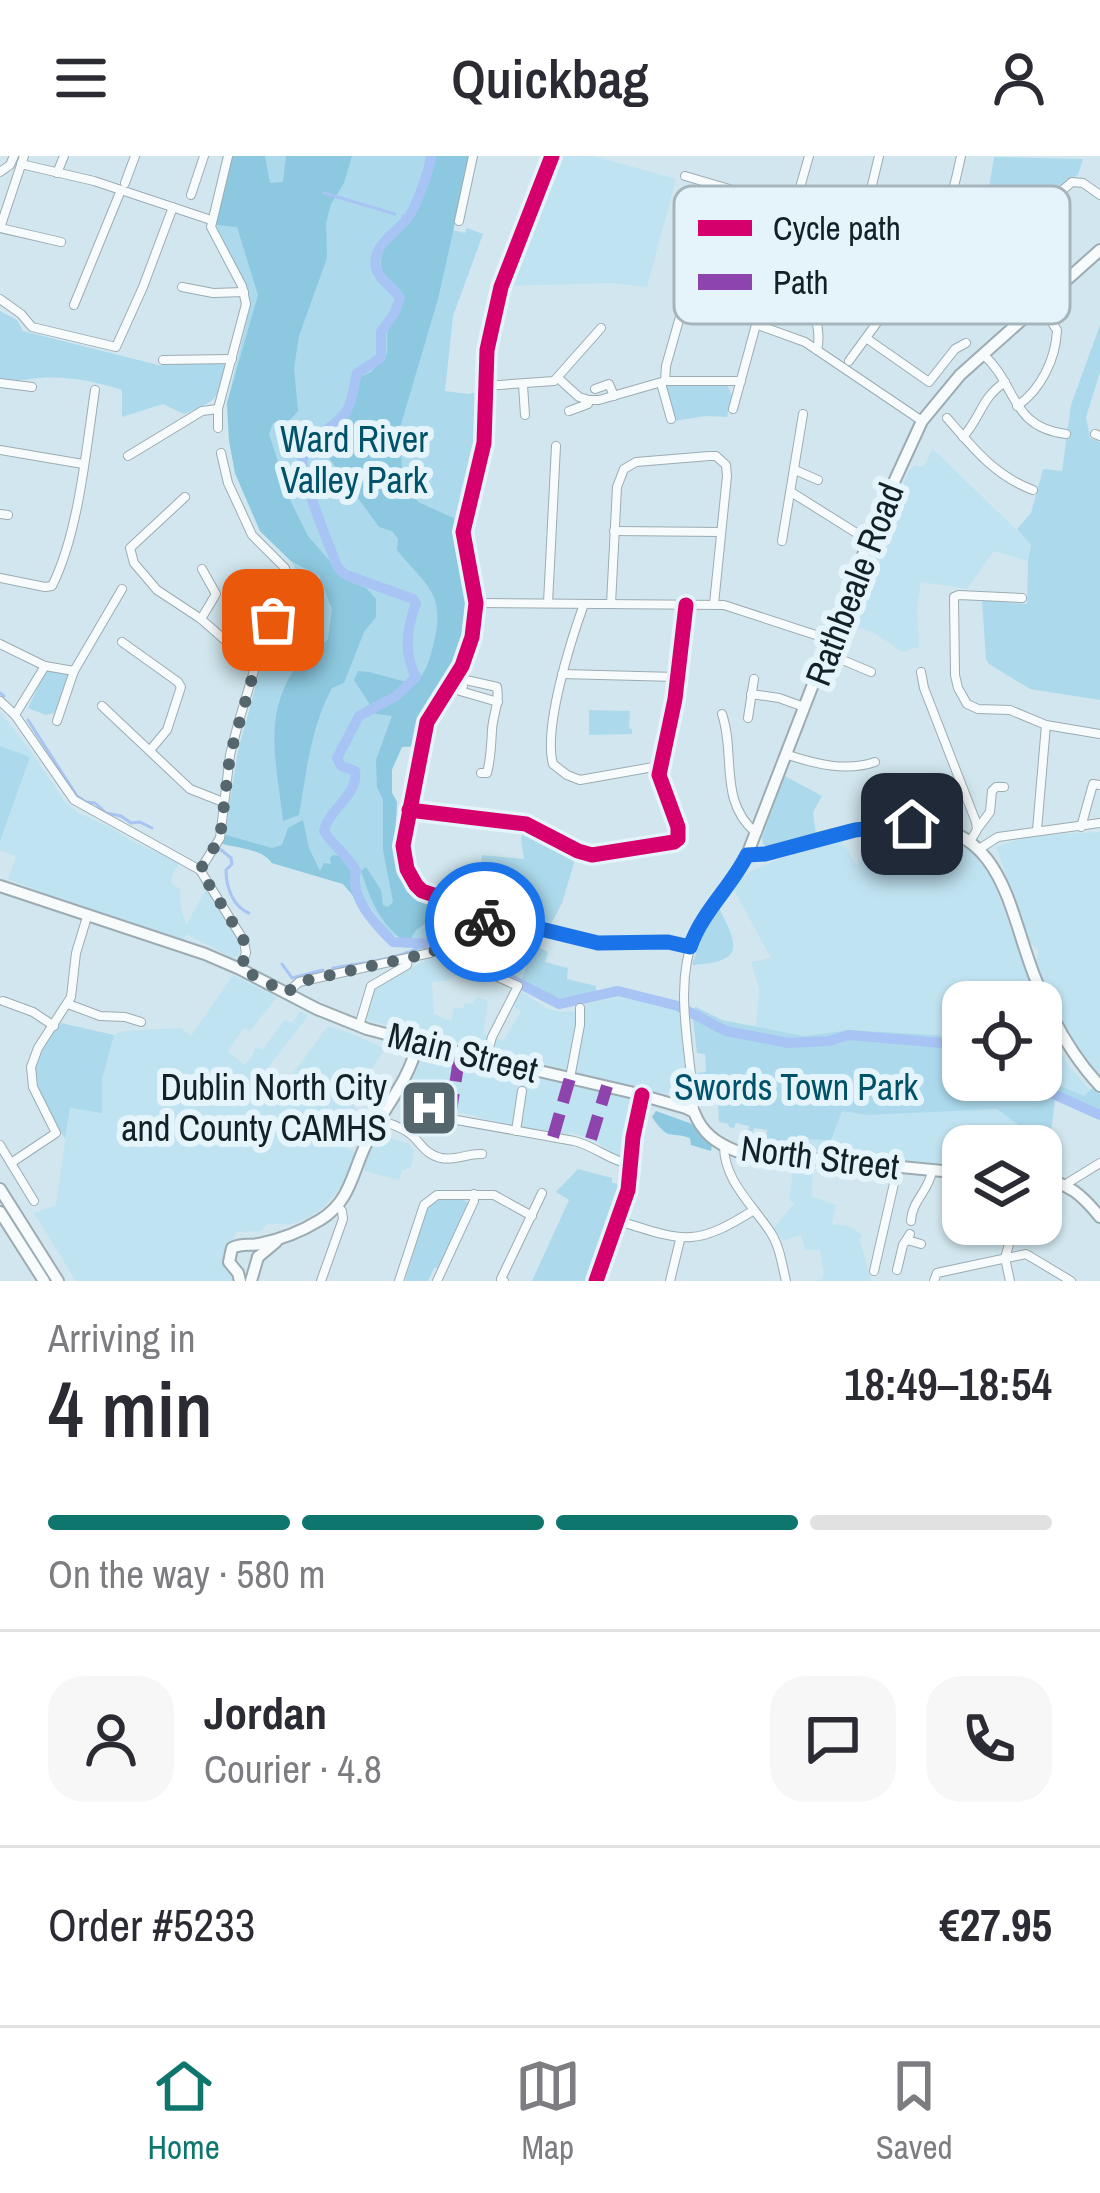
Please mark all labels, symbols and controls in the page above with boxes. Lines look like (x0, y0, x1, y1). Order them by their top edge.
text: Quickbag (451, 42, 649, 115)
icon: menu (48, 45, 114, 111)
icon: person (986, 45, 1052, 111)
legend (674, 186, 1070, 324)
text: Cycle path (773, 206, 901, 250)
text: Path (773, 260, 829, 304)
park label: Ward River Valley Park (280, 415, 428, 504)
street label: Rathbeale Road (793, 476, 915, 692)
pin (222, 569, 324, 671)
icon: bag (240, 587, 306, 653)
pin (861, 773, 963, 875)
icon: home (879, 791, 945, 857)
courier (425, 862, 545, 982)
icon: bike (452, 889, 518, 955)
map controls (942, 981, 1062, 1245)
button: locate (942, 981, 1062, 1101)
street label: Main Street (383, 1010, 543, 1094)
place label: Dublin North City and County CAMHS (121, 1063, 387, 1152)
park label: Swords Town Park (674, 1063, 918, 1111)
hospital icon: Dublin North City and County CAMHS (398, 1077, 460, 1139)
street label: North Street (738, 1123, 902, 1191)
button: layers (942, 1125, 1062, 1245)
text: Arriving in (48, 1312, 196, 1364)
text: 18:49–18:54 (844, 1353, 1052, 1414)
text: 4 min (48, 1356, 213, 1461)
text: On the way · 580 m (48, 1548, 325, 1600)
button: person (48, 1676, 174, 1802)
button: chat (770, 1676, 896, 1802)
button: phone (926, 1676, 1052, 1802)
text: Jordan (204, 1682, 327, 1743)
text: Courier · 4.8 (204, 1743, 382, 1795)
text: Order #5233 (48, 1894, 255, 1955)
text: €27.95 (939, 1894, 1052, 1955)
tab: Home (148, 2053, 220, 2169)
tab: Map (515, 2053, 581, 2169)
tab: Saved (876, 2053, 952, 2169)

